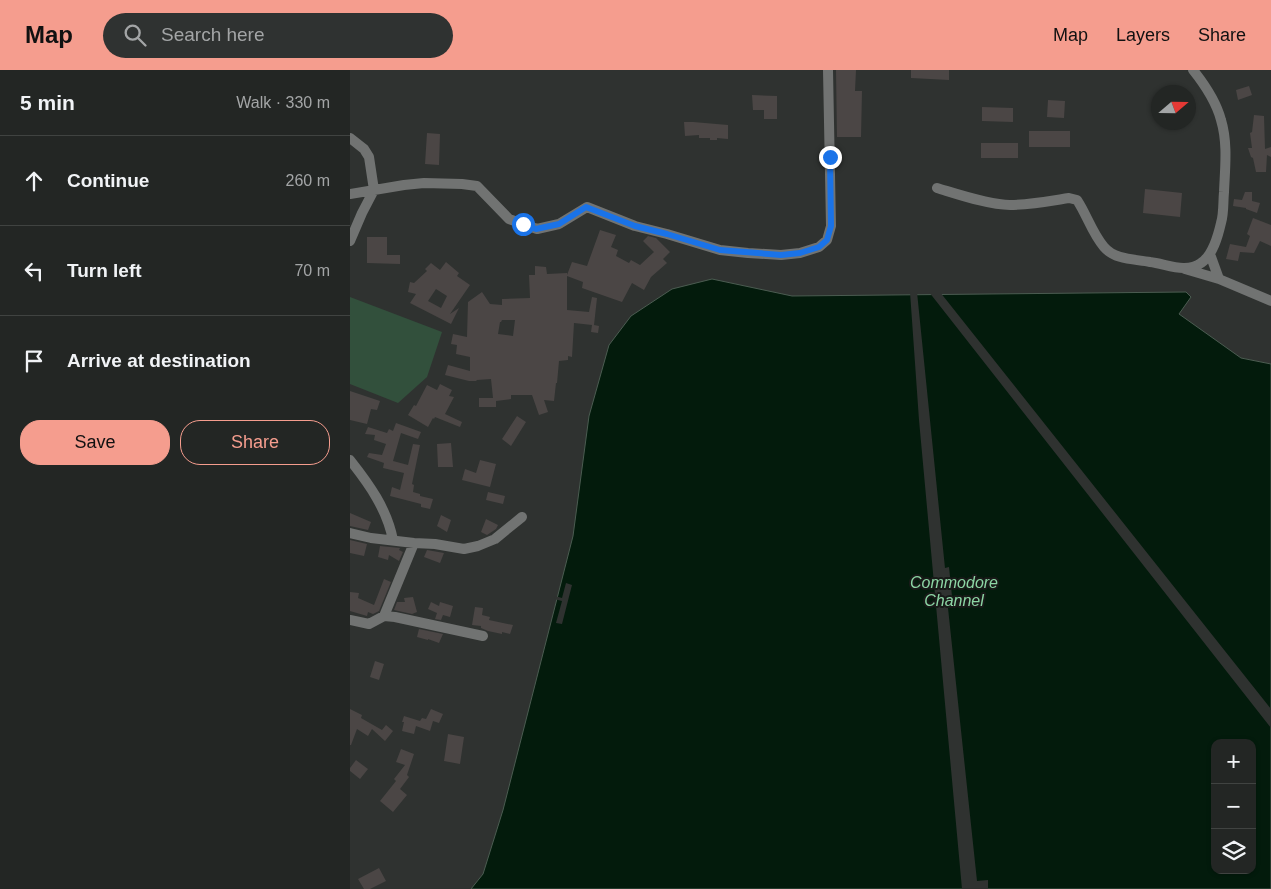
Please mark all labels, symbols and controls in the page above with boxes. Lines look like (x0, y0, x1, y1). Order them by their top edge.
search box (103, 13, 453, 58)
text: Map (25, 21, 73, 48)
icon: search (121, 21, 149, 49)
text: Search here (161, 24, 265, 45)
text: Map (1053, 25, 1088, 45)
text: Layers (1116, 25, 1170, 45)
text: Share (1198, 25, 1246, 45)
north arrow (1151, 85, 1196, 130)
text: 5 min (20, 91, 75, 114)
text: Walk · 330 m (236, 94, 330, 111)
route end (819, 146, 842, 169)
icon: ahead (20, 167, 48, 195)
text: Continue (67, 170, 149, 191)
text: 260 m (286, 172, 330, 189)
route start (512, 213, 535, 236)
icon: left (20, 257, 48, 285)
text: Turn left (67, 260, 142, 281)
text: 70 m (294, 262, 330, 279)
icon: arrive (20, 347, 48, 375)
text: Arrive at destination (67, 350, 251, 371)
button: Save (20, 420, 170, 465)
button: Share (180, 420, 330, 465)
water label: Commodore Channel (910, 574, 998, 609)
map controls (1211, 739, 1256, 874)
button: + (1211, 739, 1256, 784)
button: − (1211, 784, 1256, 829)
button: layers (1211, 829, 1256, 874)

